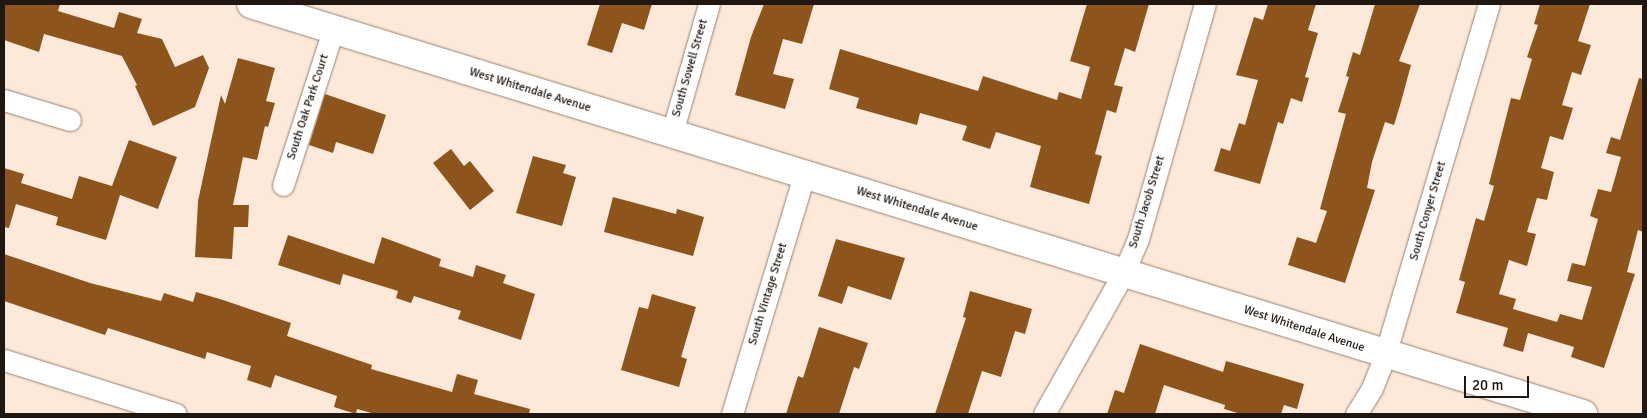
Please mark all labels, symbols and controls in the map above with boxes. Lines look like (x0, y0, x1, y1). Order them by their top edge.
street label: South Sowell Street (669, 17, 711, 119)
street label: South Oak Park Court (284, 53, 332, 161)
street label: West Whitendale Avenue (467, 65, 593, 115)
street label: South Jacob Street (1126, 154, 1168, 250)
street label: South Conyer Street (1407, 160, 1449, 262)
street label: West Whitendale Avenue (854, 184, 980, 234)
street label: South Vintage Street (746, 241, 790, 347)
street label: West Whitendale Avenue (1242, 303, 1366, 355)
scale bar (1467, 366, 1532, 398)
text: 20 m (1472, 376, 1503, 394)

